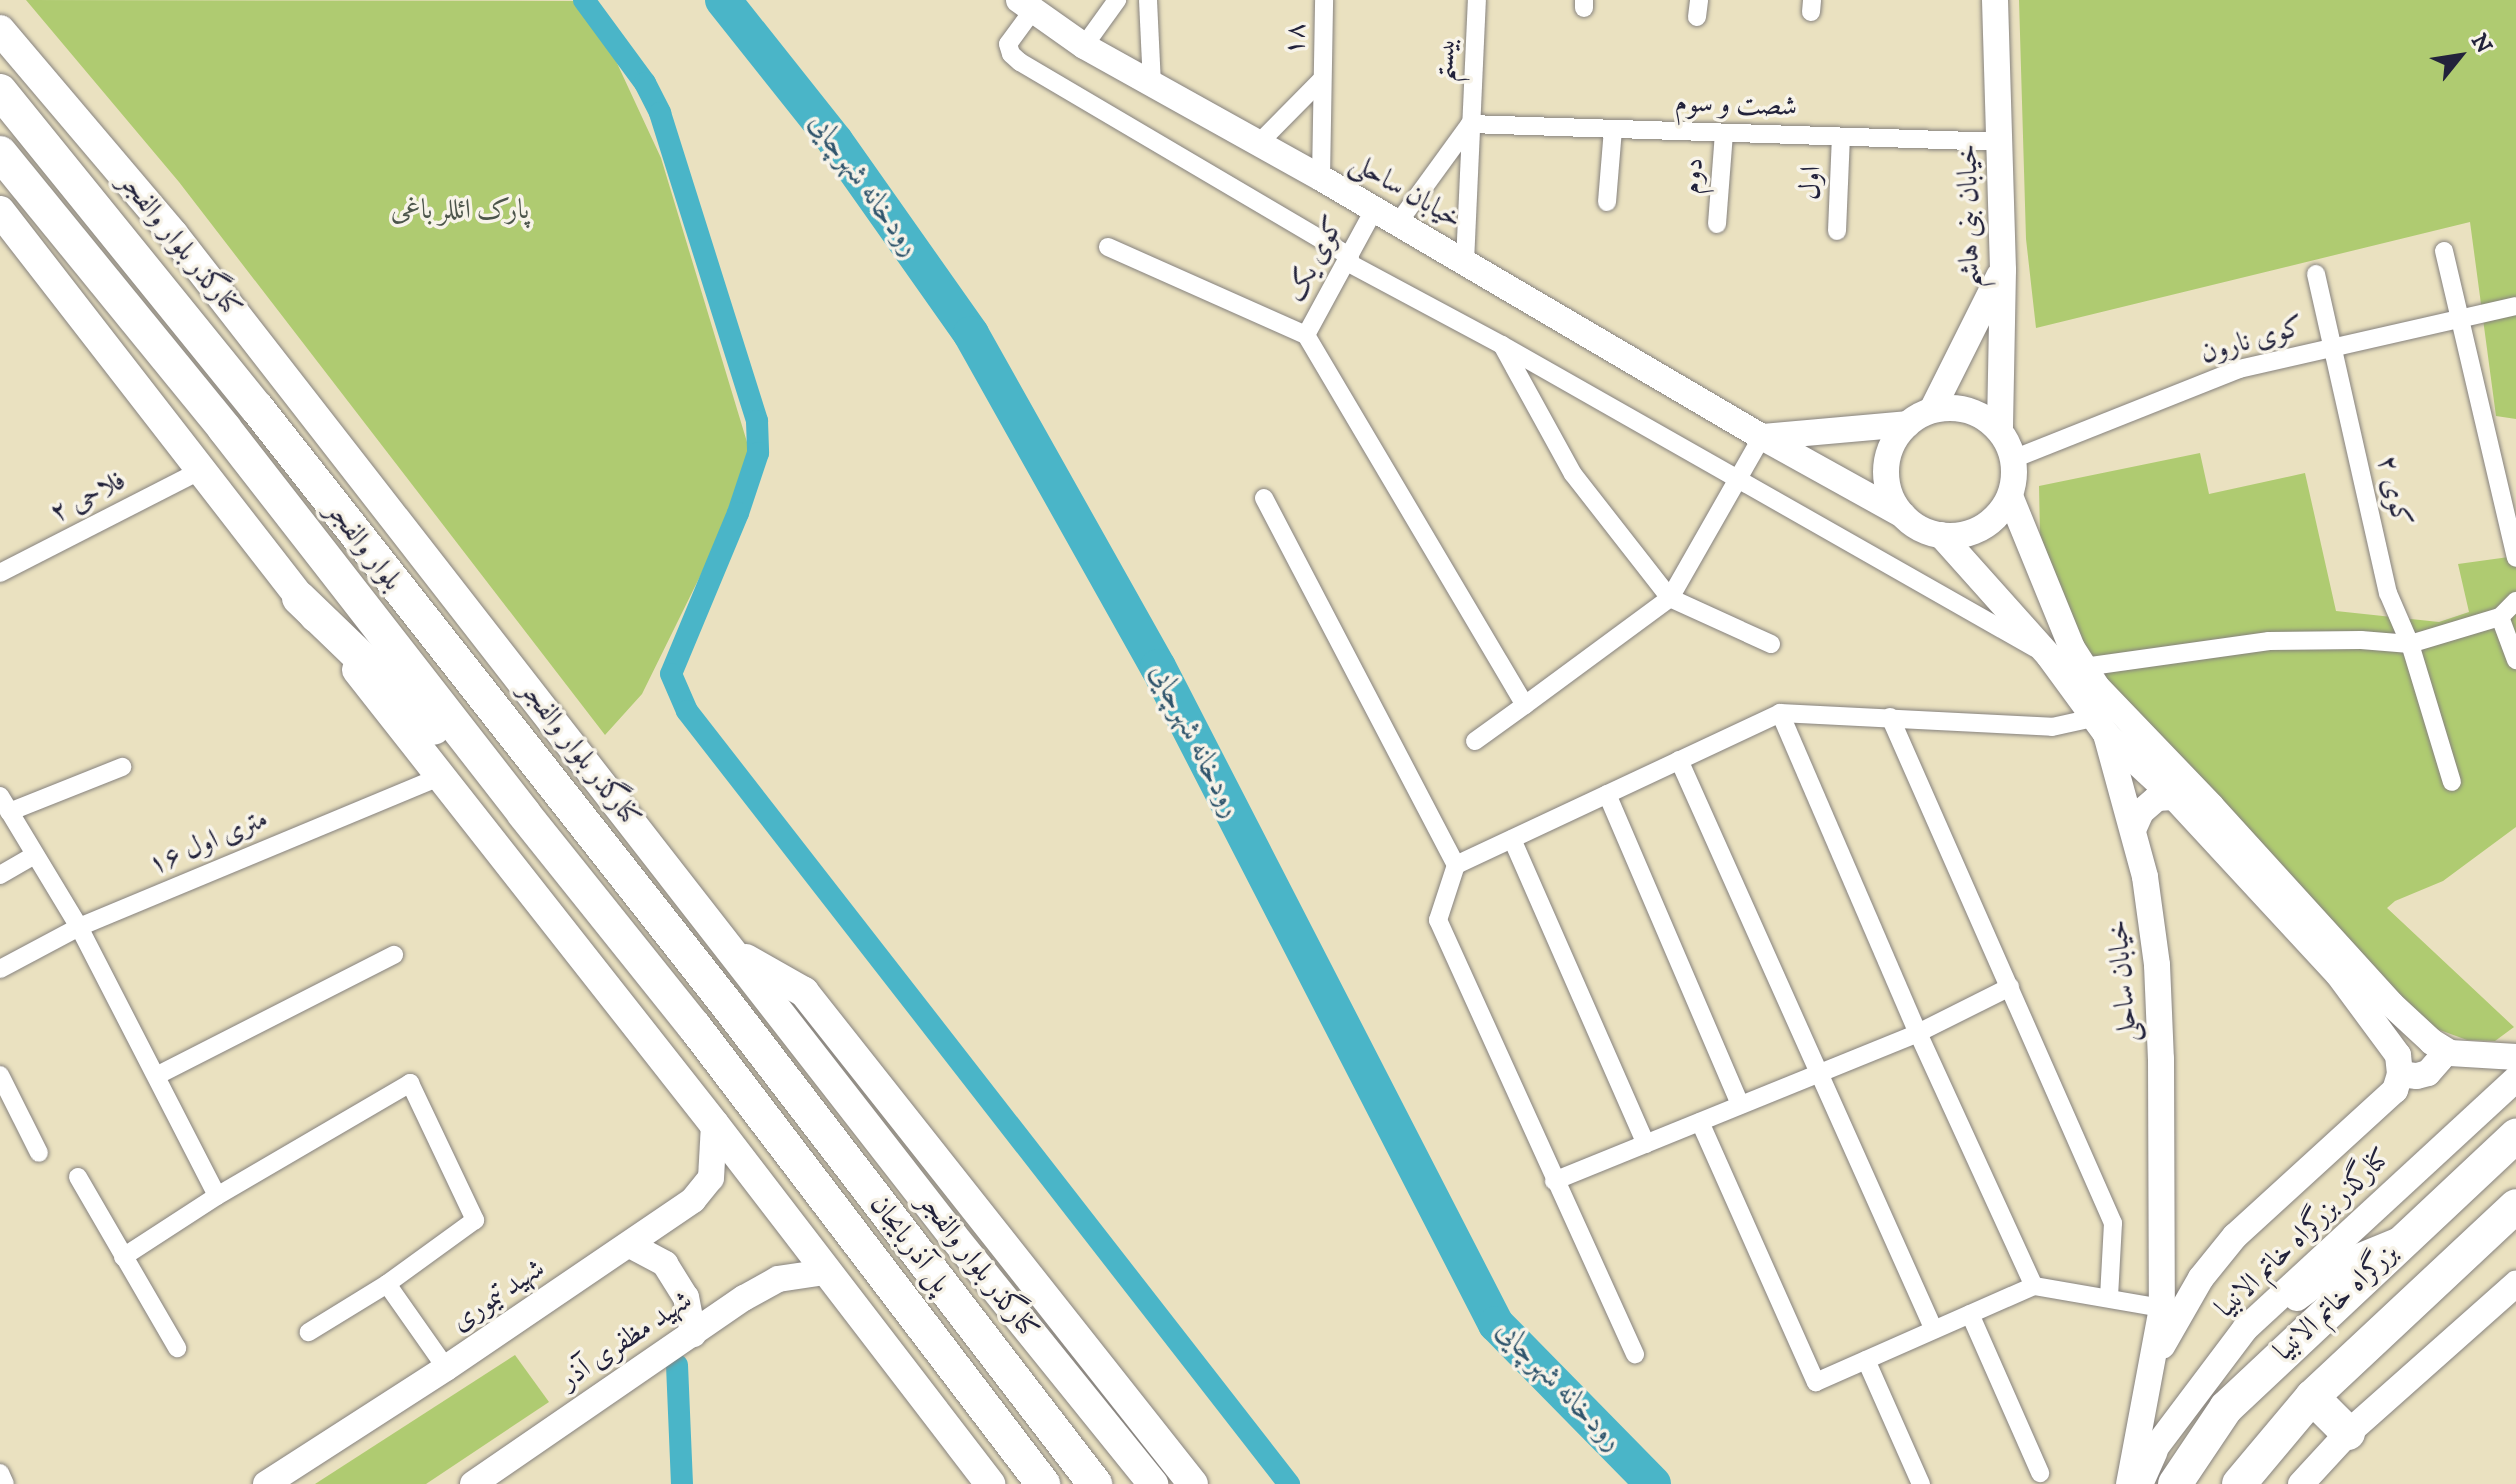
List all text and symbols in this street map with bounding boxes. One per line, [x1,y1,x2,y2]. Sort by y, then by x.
north arrow [2420,16,2500,96]
street label: ۱۸ [1278,22,1312,56]
text: N [2465,29,2497,58]
street label: بیستم [1427,37,1463,83]
street label: شصت و سوم [1674,86,1798,124]
water label: رودخانه شهرچایی [800,107,928,263]
street label: خیابان بنی هاشم [1951,144,1987,288]
street label: خیابان ساحلی [1344,146,1468,236]
street label: دوم [1675,157,1711,195]
street label: اول [1794,165,1828,201]
street label: کنارگذر بلوار والفجر [111,166,249,324]
park label: پارک ائللر باغی [391,193,529,227]
street label: کوی یک [1278,210,1352,308]
street label: کوی نارون [2197,309,2307,371]
street label: کوی ۲ [2370,452,2418,530]
street label: فلاحی ۲ [44,464,132,530]
street label: بلوار والفجر [319,495,409,597]
water label: رودخانه شهرچایی [1141,658,1249,824]
street label: کنارگذر بلوار والفجر [512,674,648,834]
street label: ۱۶ متری اول [143,802,273,882]
street label: خیابان ساحلی [2101,918,2145,1044]
street label: کنارگذر بزرگراه خاتم الانبیا [2209,1141,2397,1325]
street label: کنارگذر بلوار والفجر [910,1186,1046,1346]
street label: پل آذربایجان [862,1189,958,1299]
street label: بزرگراه خاتم الانبیا [2267,1236,2405,1368]
street label: شهید تیموری [445,1252,551,1338]
street label: شهید مظفری آذر [553,1283,699,1397]
water label: رودخانه شهرچایی [1488,1313,1630,1459]

